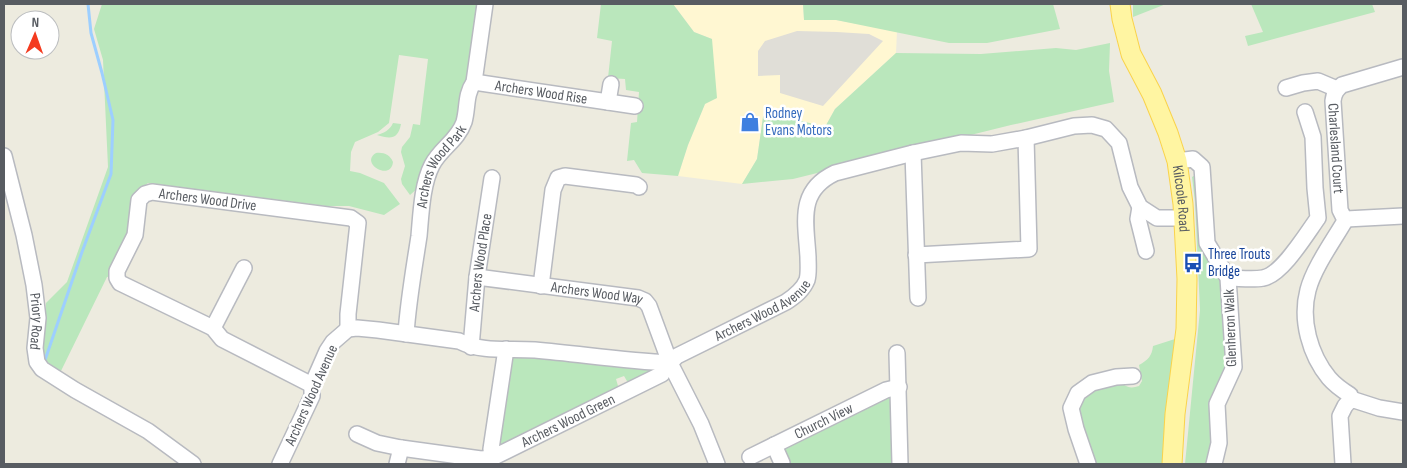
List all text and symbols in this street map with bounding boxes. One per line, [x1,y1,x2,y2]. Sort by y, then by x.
north arrow [10,10,60,60]
text: N [31,14,39,31]
street label: Archers Wood Rise [493,76,589,109]
street label: Charlesland Court [1323,103,1348,195]
place label: Rodney Evans Motors [765,104,832,140]
shop icon: Rodney Evans Motors [739,111,761,133]
street label: Archers Wood Park [412,122,471,210]
street label: Kilcoole Road [1168,164,1193,233]
street label: Archers Wood Drive [157,184,258,216]
street label: Archers Wood Place [465,212,496,313]
place label: Three Trouts Bridge [1208,245,1270,281]
bus stop icon: Three Trouts Bridge [1182,252,1204,274]
street label: Archers Wood Avenue [711,277,816,346]
street label: Archers Wood Way [549,278,646,309]
street label: Glenheron Walk [1220,288,1241,367]
street label: Priory Road [25,292,47,351]
street label: Archers Wood Avenue [280,342,342,449]
street label: Archers Wood Green [518,390,618,452]
street label: Church View [791,399,857,444]

